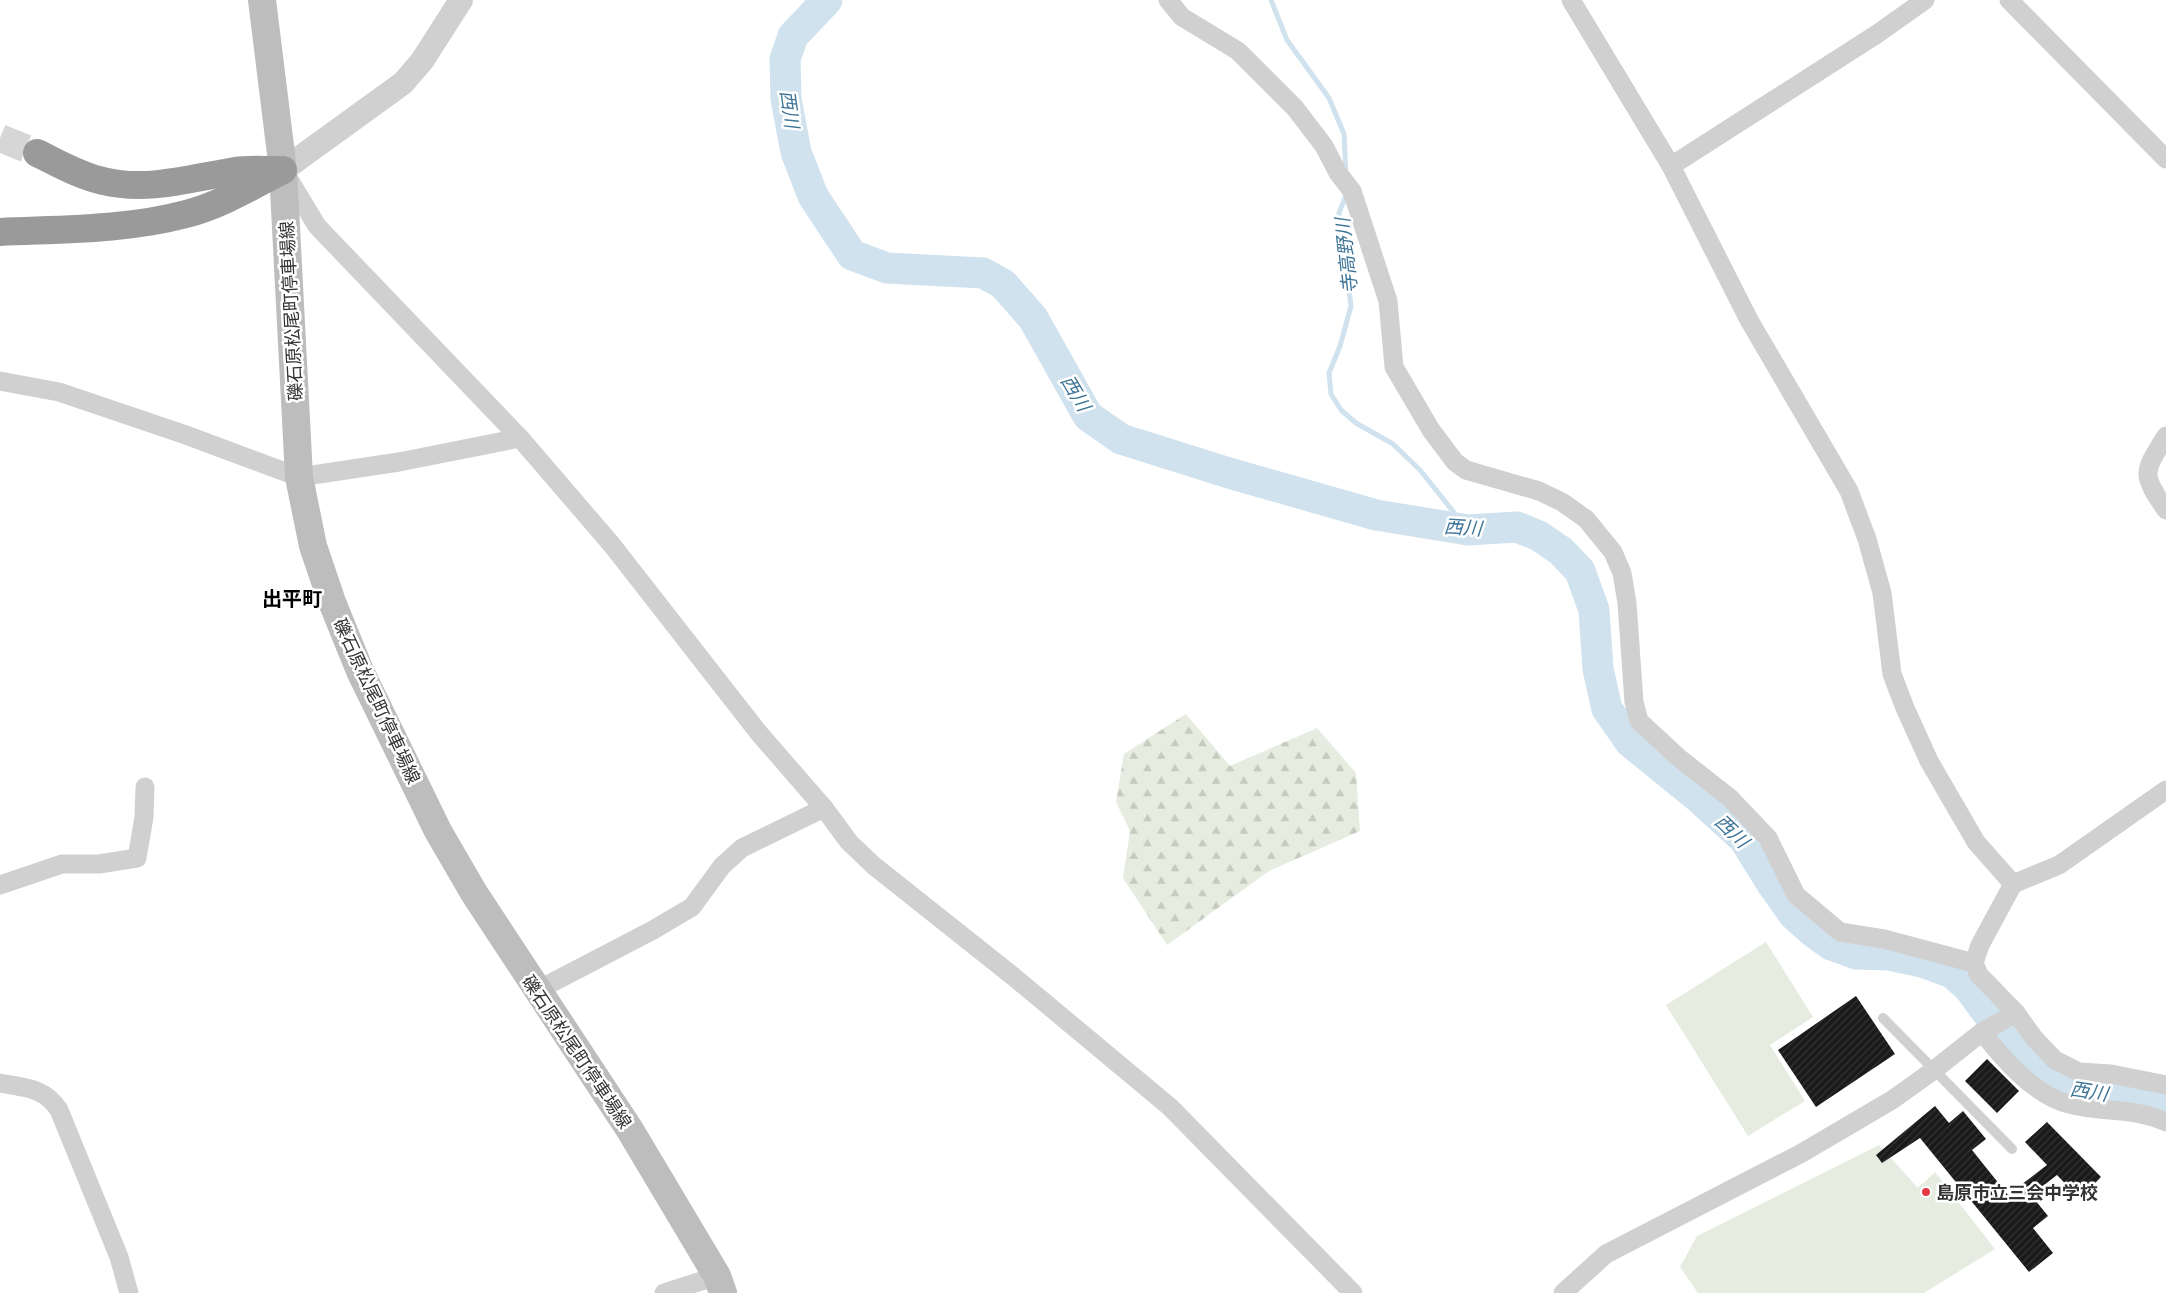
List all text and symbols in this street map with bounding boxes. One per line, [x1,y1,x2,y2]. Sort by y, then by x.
water label: 西川 [774,88,806,132]
water label: 寺高野川 [1329,215,1363,295]
street label: 礫石原松尾町停車場線 [274,220,308,402]
water label: 西川 [1055,370,1098,418]
water label: 西川 [1443,513,1485,541]
district label: 出平町 [262,585,322,612]
street label: 礫石原松尾町停車場線 [328,614,426,788]
water label: 西川 [1709,808,1756,855]
street label: 礫石原松尾町停車場線 [516,970,638,1134]
water label: 西川 [2068,1075,2112,1107]
place label: 島原市立三会中学校 [1936,1180,2098,1205]
marker: 島原市立三会中学校 [1920,1186,1932,1198]

